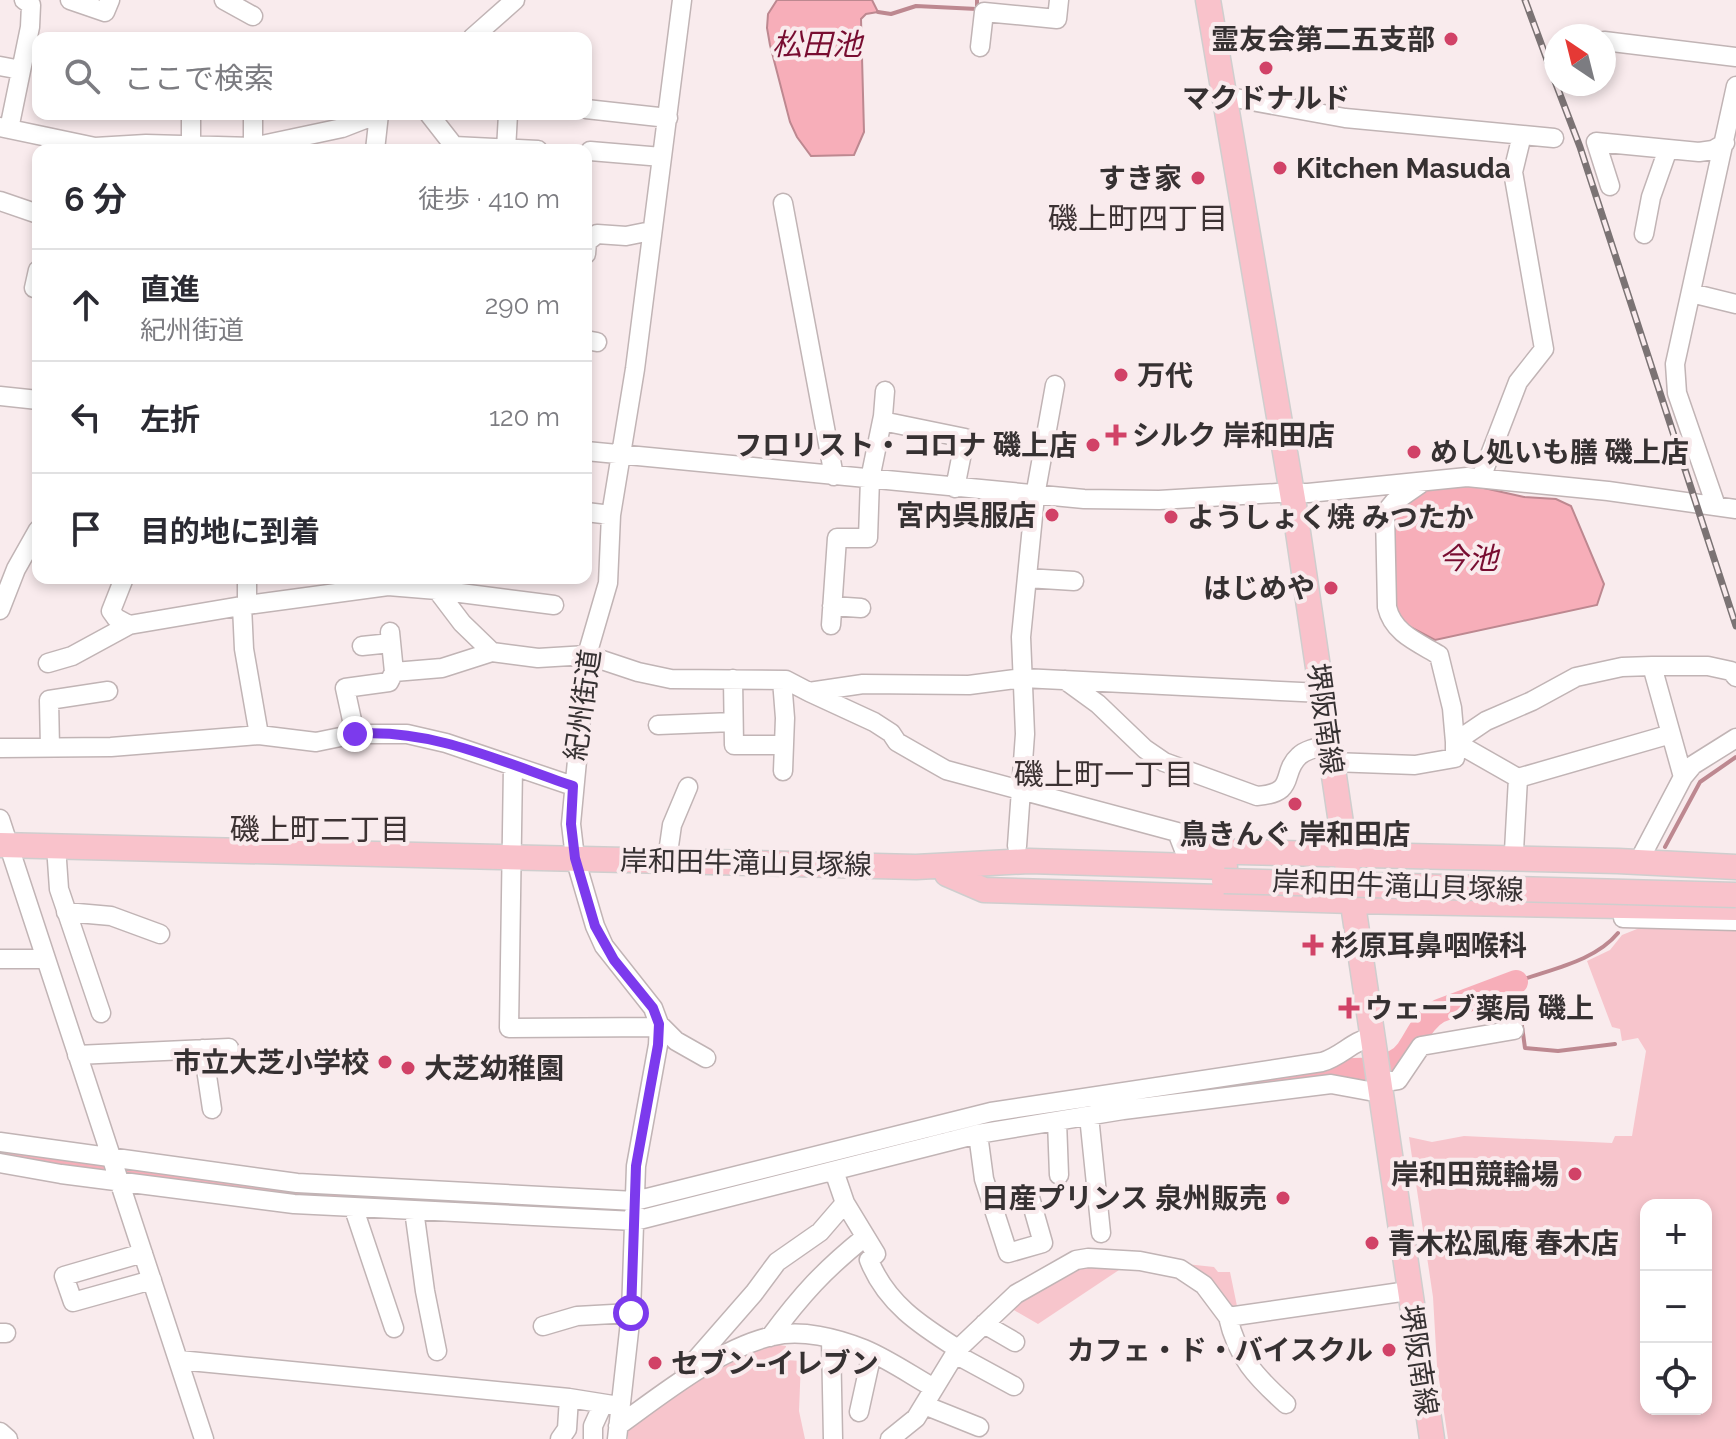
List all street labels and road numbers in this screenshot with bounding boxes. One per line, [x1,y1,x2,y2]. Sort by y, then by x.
street label: 紀州街道 [559,647,607,763]
street label: 堺阪南線 [1301,661,1349,777]
street label: 岸和田牛滝山貝塚線 [620,844,872,882]
street label: 岸和田牛滝山貝塚線 [1271,865,1525,907]
street label: 堺阪南線 [1394,1302,1444,1418]

